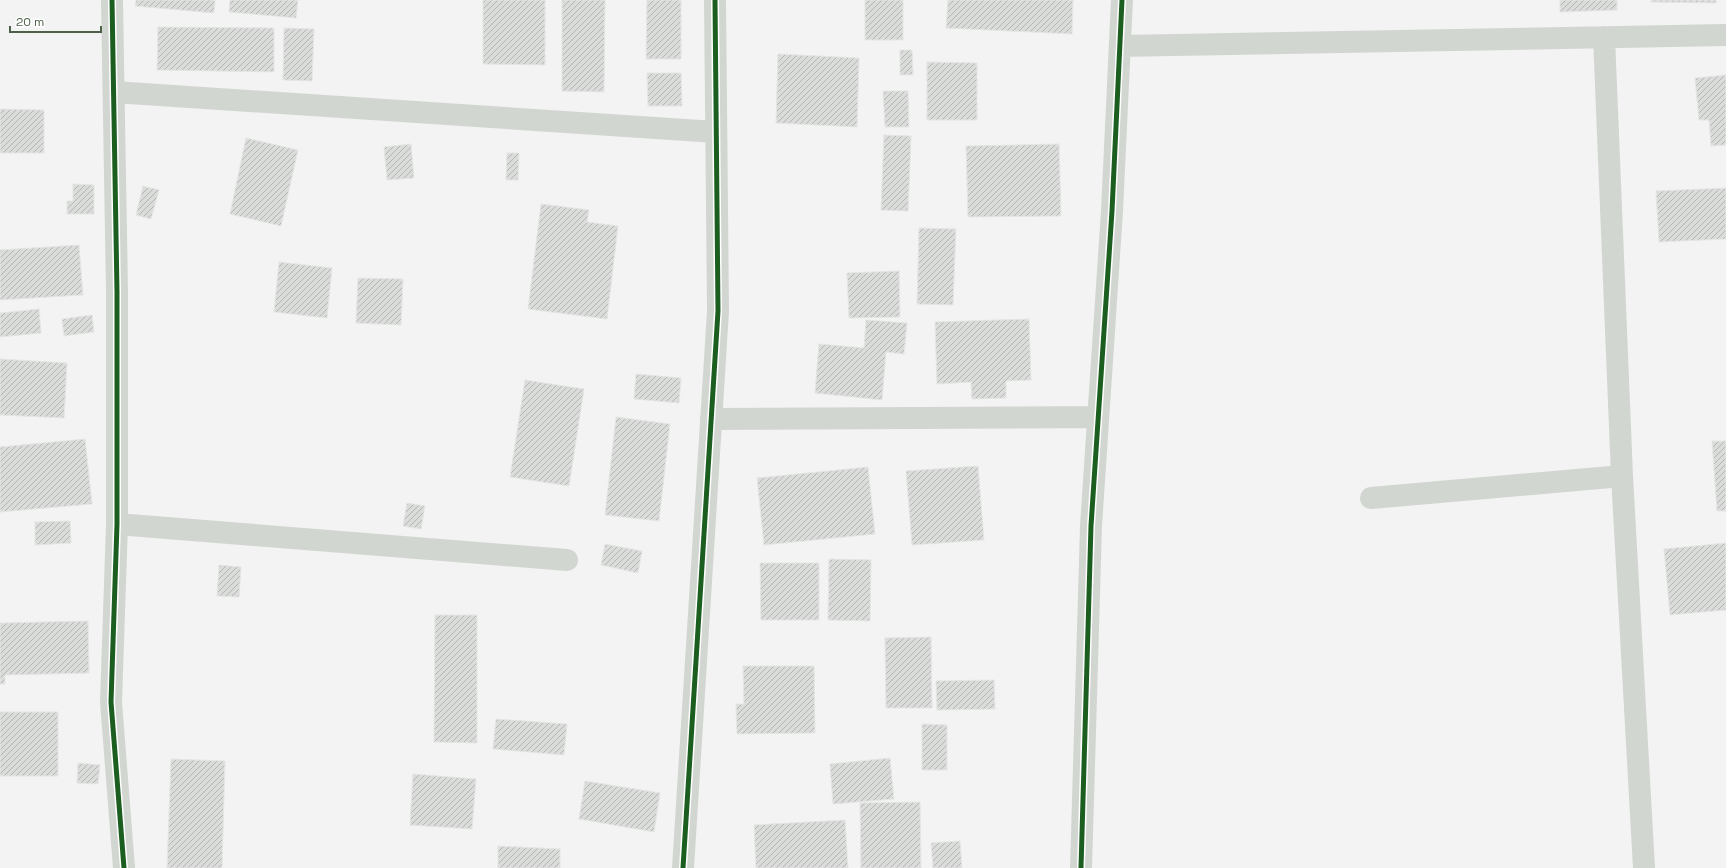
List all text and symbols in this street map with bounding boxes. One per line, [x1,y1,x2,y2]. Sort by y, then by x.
scale bar [10,8,101,34]
text: 20 m [16,14,44,30]

